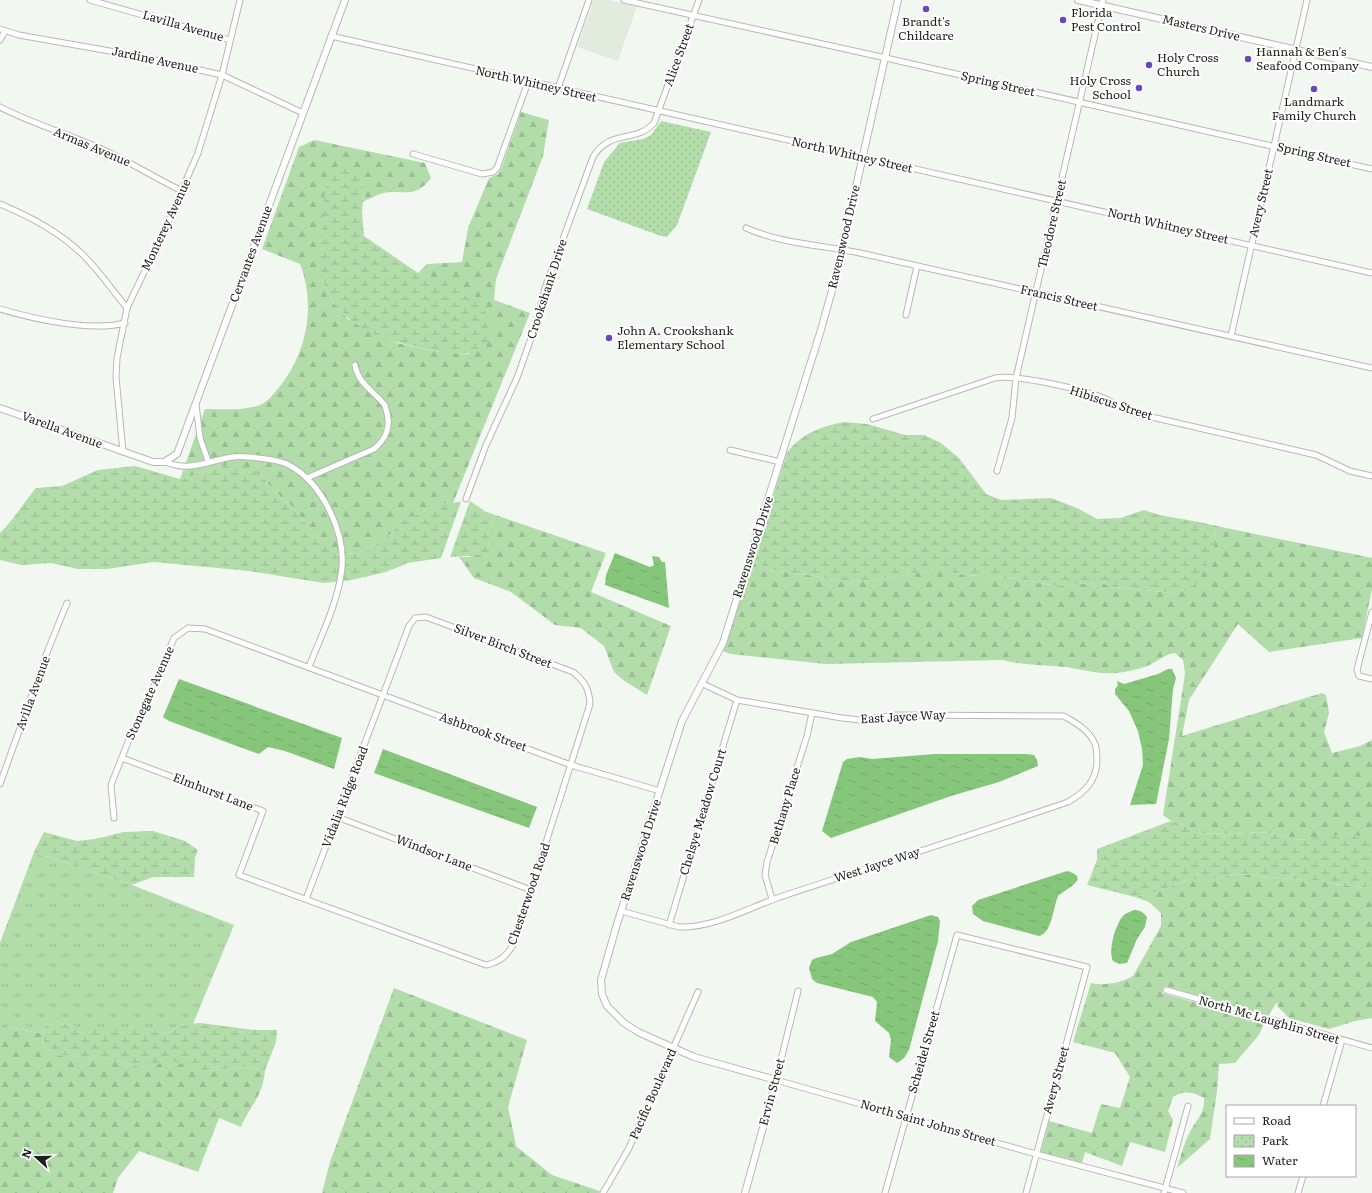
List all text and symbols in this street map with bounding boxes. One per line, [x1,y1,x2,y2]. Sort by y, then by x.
place label: Florida Pest Control [1071,3,1141,35]
marker: Brandt's Childcare [921,4,931,14]
street label: Lavilla Avenue [141,5,226,45]
street label: Masters Drive [1161,9,1242,45]
place label: Brandt's Childcare [898,12,954,44]
marker: Florida Pest Control [1058,15,1068,25]
street label: Alice Street [658,21,698,89]
street label: Jardine Avenue [110,41,200,77]
place label: Hannah & Ben's Seafood Company [1256,42,1359,74]
place label: Holy Cross Church [1157,48,1219,80]
marker: Hannah & Ben's Seafood Company [1243,54,1253,64]
street label: North Whitney Street [474,60,599,106]
marker: Holy Cross Church [1144,60,1154,70]
street label: Spring Street [959,66,1037,100]
place label: Holy Cross School [1070,71,1132,103]
marker: Holy Cross School [1134,83,1144,93]
marker: Landmark Family Church [1309,84,1319,94]
place label: Landmark Family Church [1272,92,1356,124]
street label: Armas Avenue [51,122,134,170]
street label: North Whitney Street [790,131,915,177]
street label: Spring Street [1275,137,1353,171]
street label: Avery Street [1243,167,1277,239]
street label: Monterey Avenue [136,175,194,274]
street label: Theodore Street [1032,177,1070,270]
street label: Ravenswood Drive [822,183,864,291]
street label: North Whitney Street [1106,202,1231,248]
street label: Cervantes Avenue [224,203,276,305]
street label: Crookshank Drive [521,236,571,341]
street label: Francis Street [1019,279,1100,315]
place label: John A. Crookshank Elementary School [617,321,734,353]
marker: John A. Crookshank Elementary School [604,333,614,343]
street label: Hibiscus Street [1067,380,1155,424]
street label: Varella Avenue [19,406,105,452]
street label: Ravenswood Drive [727,493,777,600]
street label: Silver Birch Street [452,618,555,672]
street label: Stonegate Avenue [120,643,178,742]
street label: Avilla Avenue [10,653,54,732]
street label: East Jayce Way [860,705,946,727]
street label: Ashbrook Street [437,707,530,755]
street label: Vidalia Ridge Road [316,743,372,850]
street label: Chelsye Meadow Court [674,746,730,877]
street label: Bethany Place [764,765,804,846]
street label: Elmhurst Lane [171,767,256,815]
street label: Ravenswood Drive [615,796,665,903]
street label: Windsor Lane [394,829,475,875]
street label: Chesterwood Road [502,839,554,947]
street label: West Jayce Way [831,842,922,886]
street label: North Mc Laughlin Street [1197,990,1342,1048]
street label: Scheidel Street [903,1008,943,1095]
street label: Avery Street [1037,1043,1073,1116]
street label: Pacific Boulevard [624,1044,681,1142]
street label: Ervin Street [753,1056,789,1127]
street label: North Saint Johns Street [858,1094,998,1150]
legend [1226,1105,1356,1177]
text: Road [1262,1111,1292,1129]
text: Park [1262,1131,1289,1149]
north arrow [16,1137,56,1177]
text: N [17,1146,35,1160]
text: Water [1262,1151,1298,1169]

